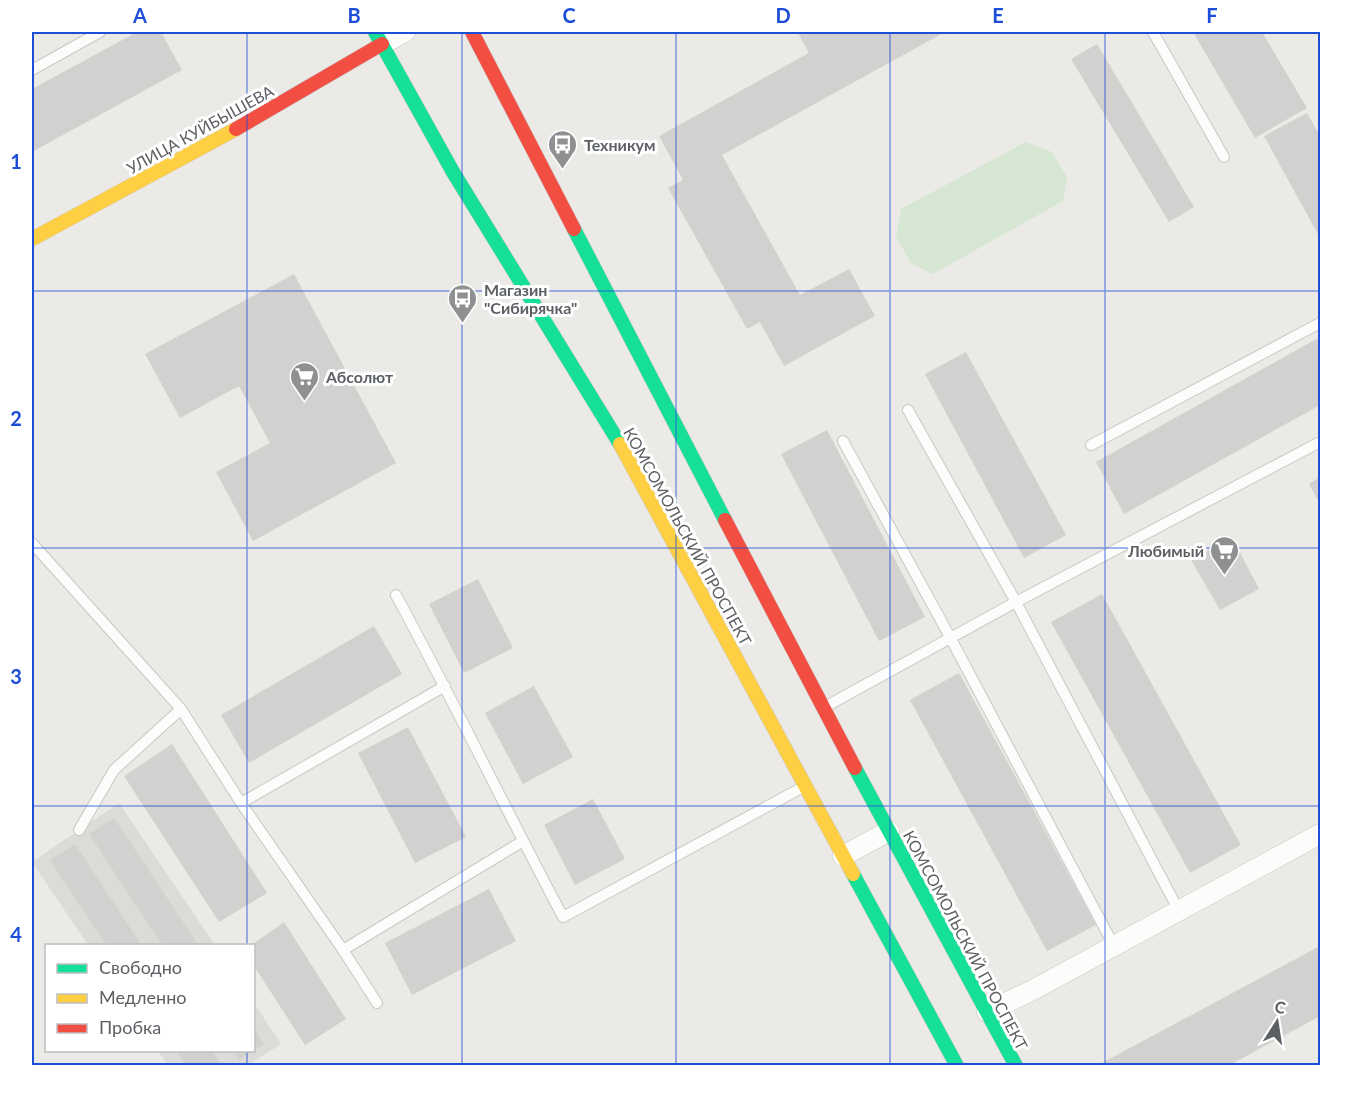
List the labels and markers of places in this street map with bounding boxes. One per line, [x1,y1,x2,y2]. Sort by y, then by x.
bus stop icon: Техникум [547,128,579,170]
place label: Техникум [584,135,655,154]
place label: Магазин "Сибирячка" [484,280,577,317]
bus stop icon: Магазин "Сибирячка" [447,282,479,324]
supermarket icon: Абсолют [289,360,321,402]
place label: Абсолют [325,367,394,386]
supermarket icon: Любимый [1209,534,1241,576]
place label: Любимый [1127,541,1204,560]

